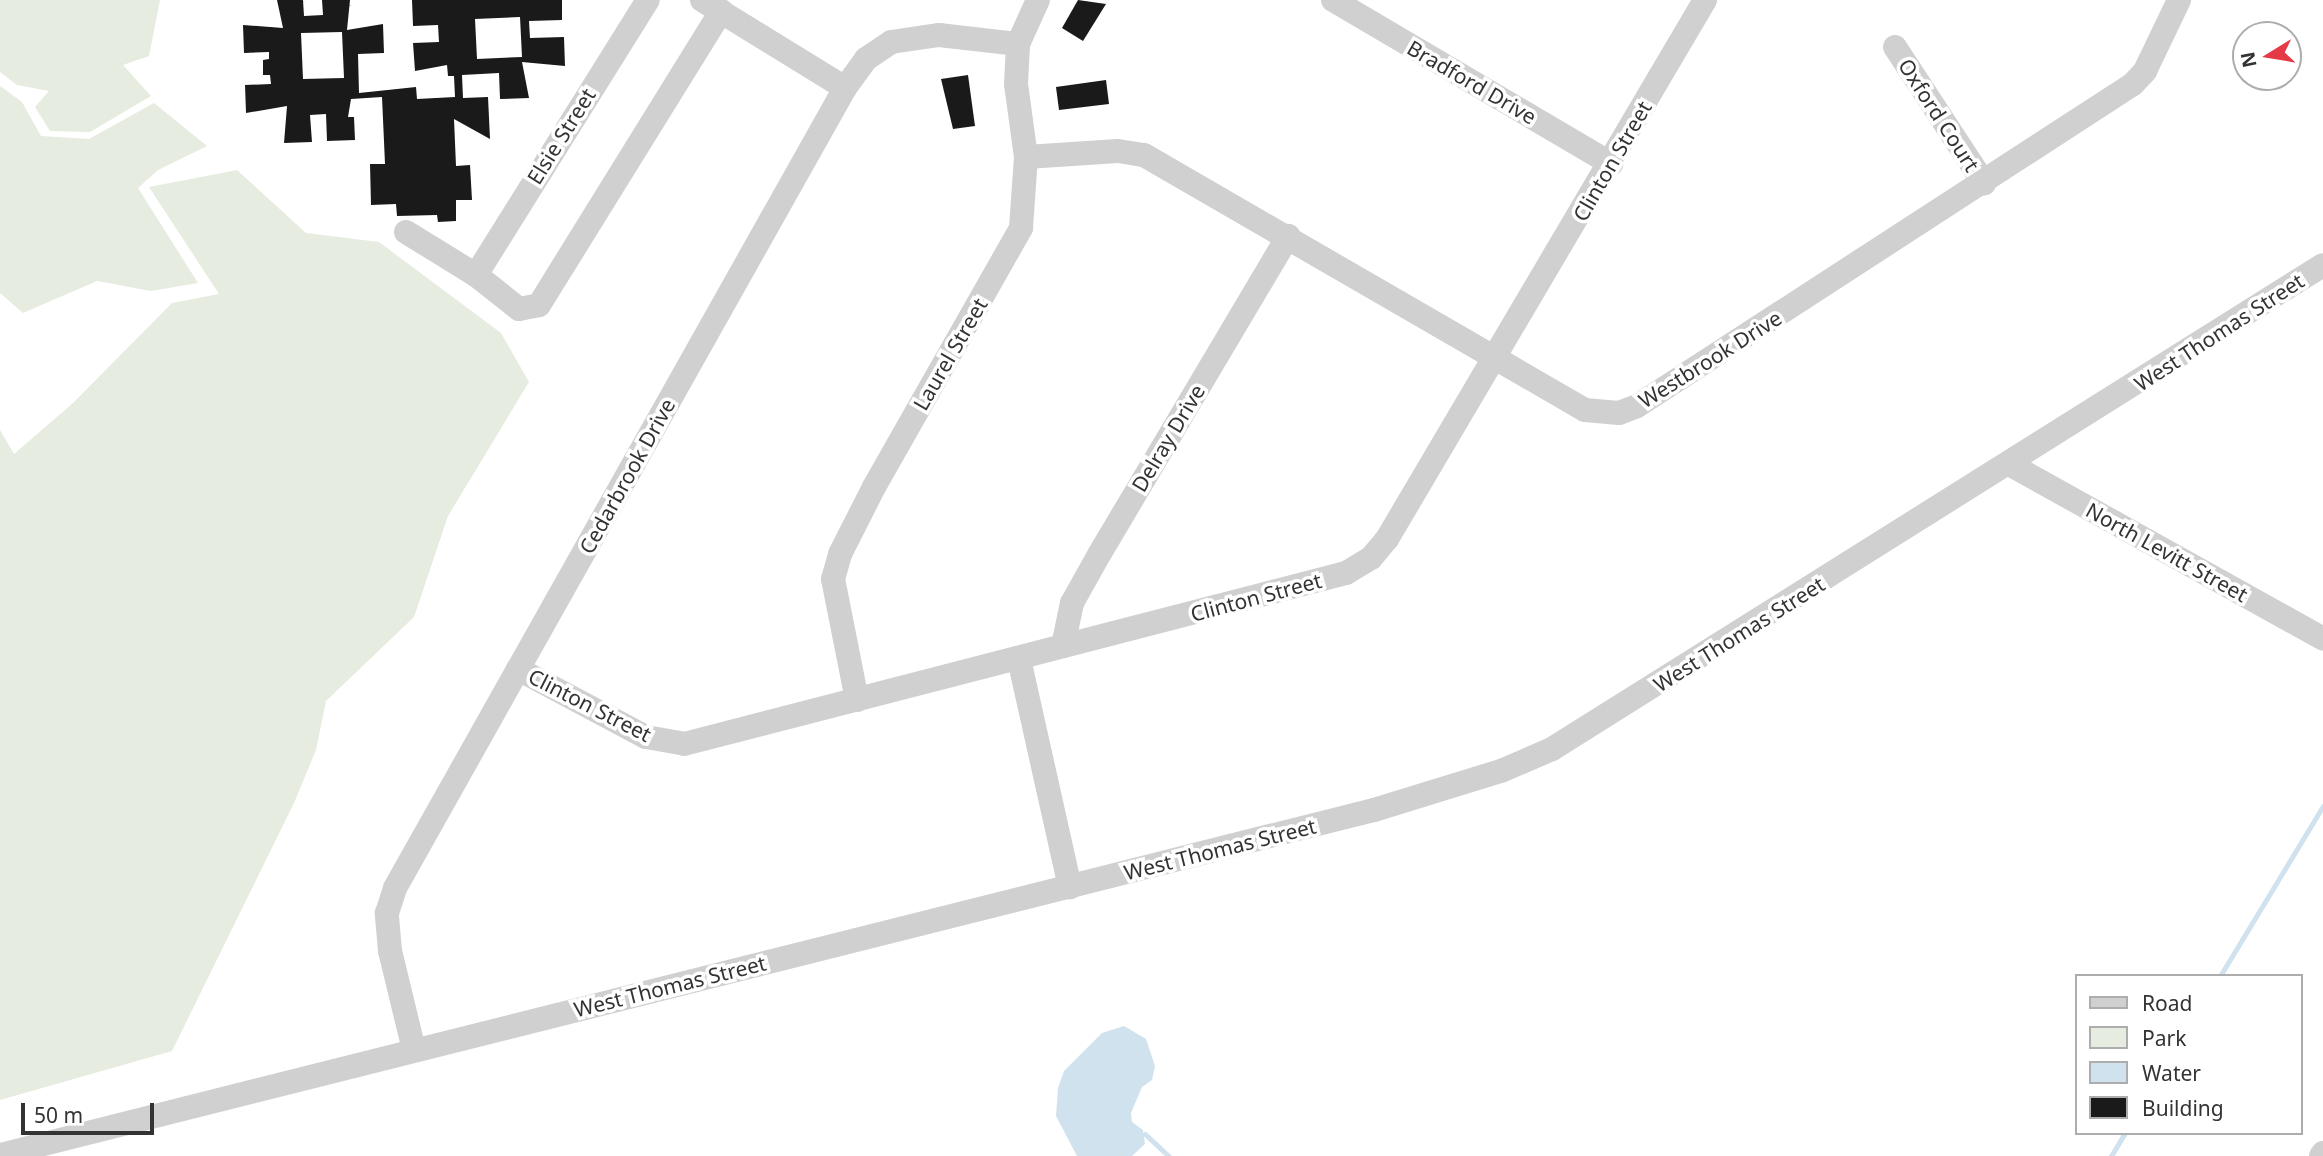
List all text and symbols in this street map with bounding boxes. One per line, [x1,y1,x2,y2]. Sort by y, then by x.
north arrow [2232,21,2302,91]
street label: Bradford Drive [1403,35,1541,129]
text: N [2234,50,2263,70]
street label: Oxford Court [1893,54,1985,176]
street label: Elsie Street [522,83,600,189]
street label: Clinton Street [1567,96,1657,226]
street label: West Thomas Street [2130,268,2308,396]
street label: Laurel Street [908,293,992,415]
street label: Westbrook Drive [1634,305,1786,413]
street label: Delray Drive [1126,380,1210,496]
street label: Cedarbrook Drive [574,394,680,558]
street label: North Levitt Street [2082,497,2252,607]
street label: Clinton Street [1188,567,1324,627]
street label: West Thomas Street [1649,571,1829,697]
street label: Clinton Street [524,663,656,747]
street label: West Thomas Street [1121,813,1319,885]
street label: West Thomas Street [571,950,769,1022]
legend [2074,974,2302,1135]
text: Road [2142,989,2192,1017]
text: Park [2142,1024,2186,1052]
text: Water [2142,1059,2201,1087]
scale bar [24,1090,158,1134]
text: Building [2142,1094,2224,1122]
text: 50 m [34,1101,83,1129]

